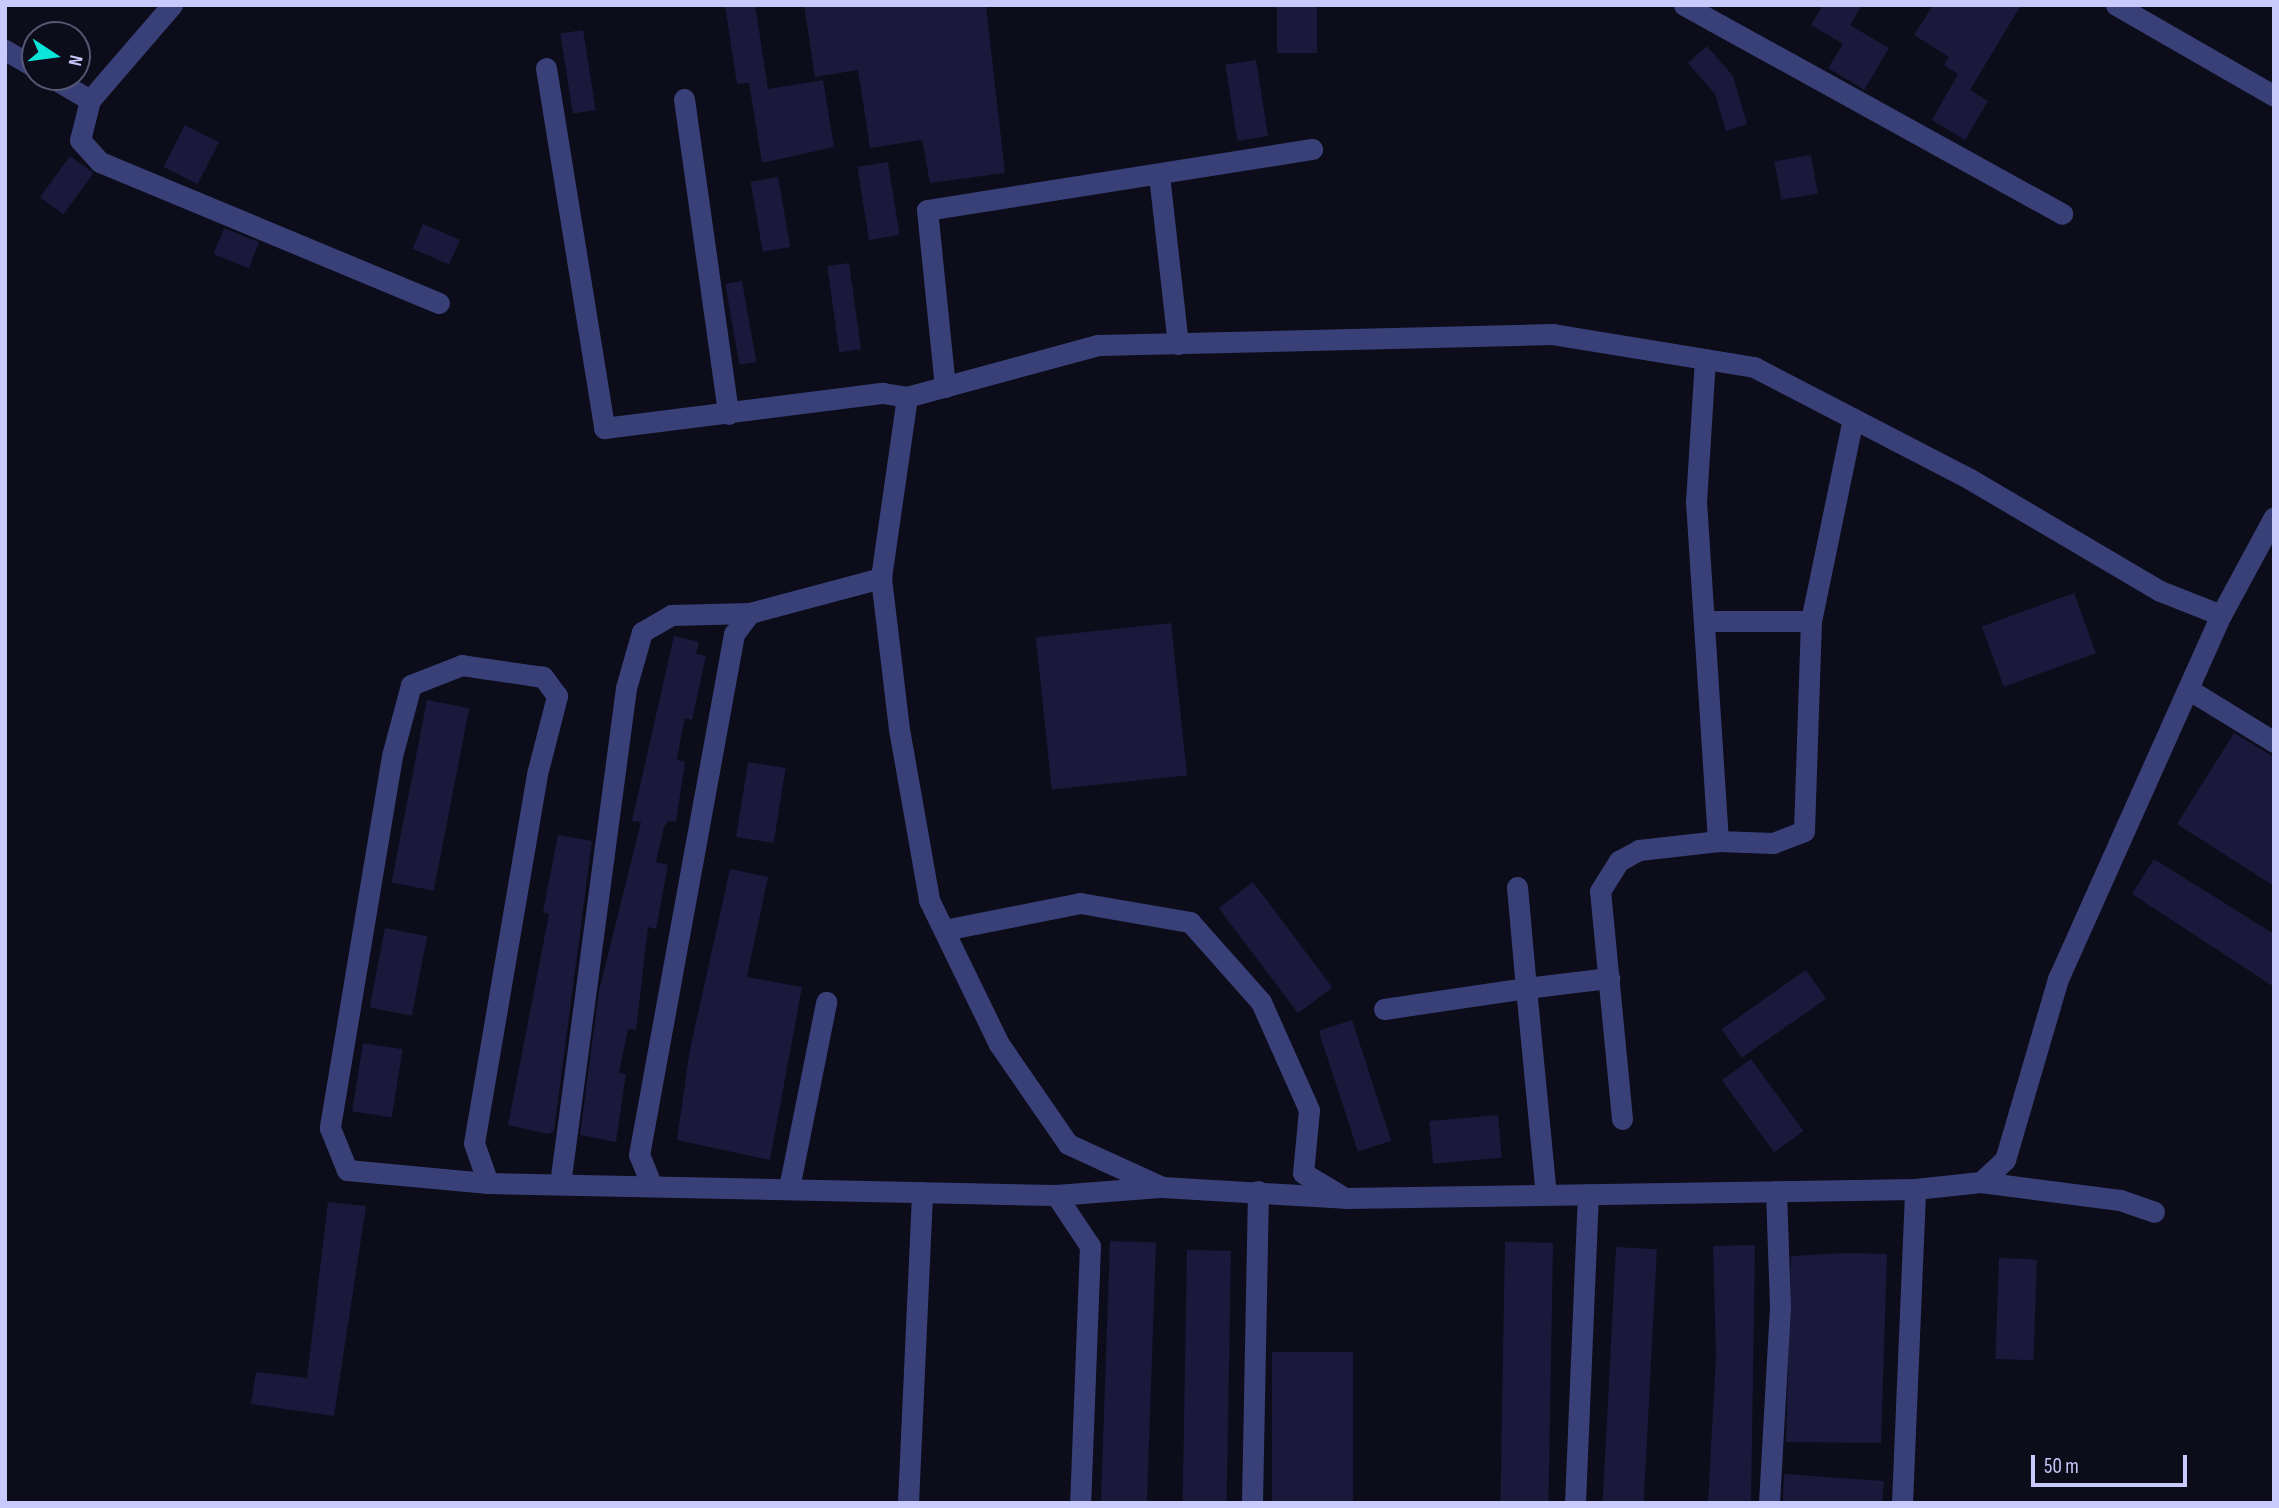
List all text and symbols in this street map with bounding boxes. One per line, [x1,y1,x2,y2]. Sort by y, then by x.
north arrow [21,21,91,91]
text: N [63,53,87,68]
scale bar [2034,1442,2190,1486]
text: 50 m [2044,1454,2079,1479]

